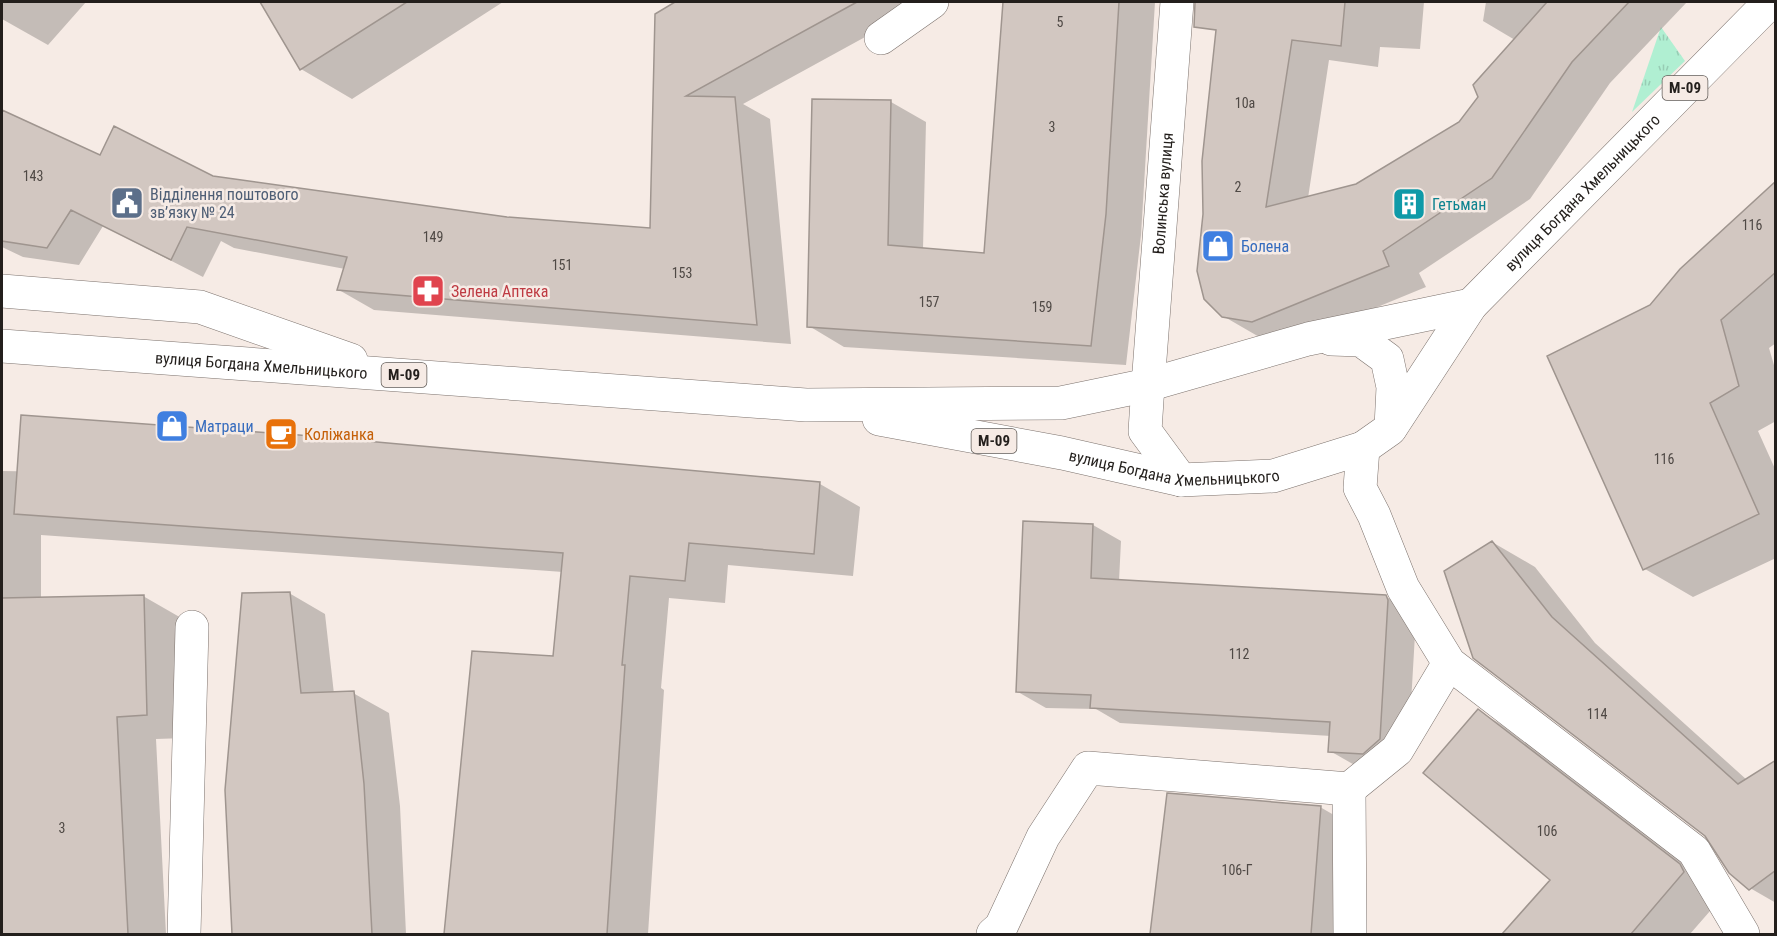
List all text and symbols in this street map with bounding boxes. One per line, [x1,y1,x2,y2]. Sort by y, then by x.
house number: 5 [1057,14,1064,30]
road number: М-09 [1662,76,1708,100]
house number: 10а [1235,95,1255,111]
street label: вулиця Богдана Хмельницького [1501,110,1664,275]
house number: 3 [1049,119,1055,135]
street label: Волинська вулиця [1148,132,1177,255]
house number: 143 [23,168,43,184]
house number: 2 [1235,179,1242,195]
public building icon: Відділення поштового зв’язку № 24 [109,185,145,221]
place label: Відділення поштового зв’язку № 24 [150,185,299,222]
building icon: Гетьман [1391,186,1427,222]
place label: Гетьман [1432,195,1486,214]
house number: 116 [1742,217,1762,233]
shop icon: Болена [1200,228,1236,264]
house number: 149 [423,229,443,245]
place label: Болена [1241,237,1289,256]
house number: 151 [552,257,572,273]
house number: 153 [672,265,692,281]
pharmacy icon: Зелена Аптека [410,273,446,309]
place label: Зелена Аптека [451,282,548,301]
house number: 157 [919,294,939,310]
house number: 159 [1032,299,1052,315]
street label: вулиця Богдана Хмельницького [154,348,368,382]
road number: М-09 [382,363,426,387]
shop icon: Матраци [154,408,190,444]
cafe icon: Коліжанка [263,416,299,452]
place label: Матраци [195,417,254,436]
place label: Коліжанка [304,425,374,444]
road number: М-09 [972,429,1016,453]
street label: вулиця Богдана Хмельницького [1067,445,1282,490]
house number: 116 [1654,451,1674,467]
house number: 112 [1229,646,1249,662]
house number: 114 [1587,706,1607,722]
house number: 3 [59,820,65,836]
house number: 106 [1537,823,1557,839]
house number: 106-Г [1221,862,1253,878]

